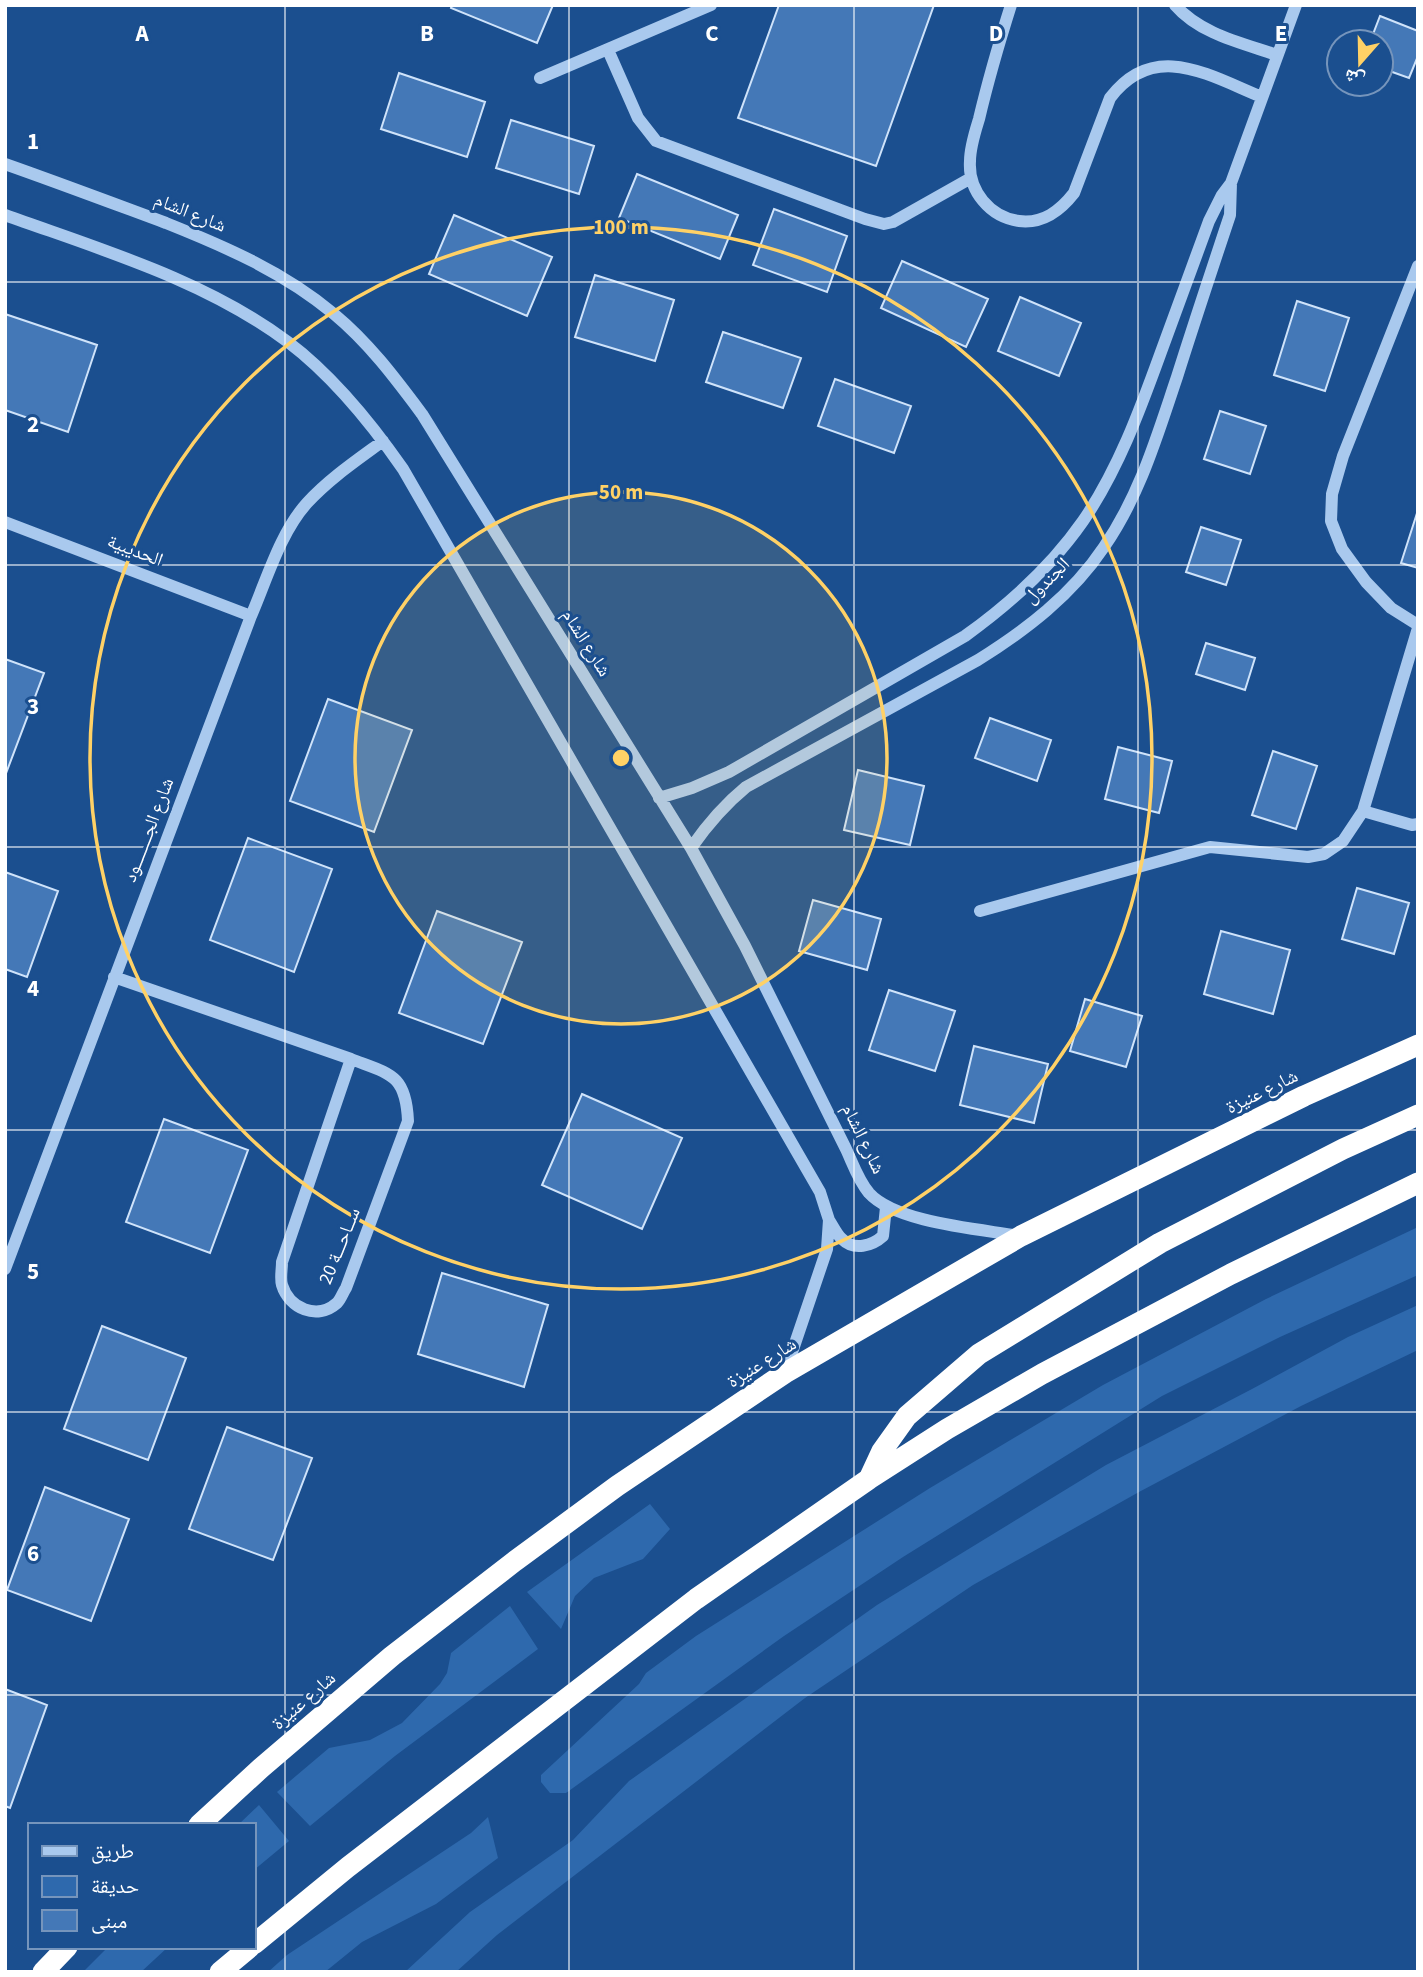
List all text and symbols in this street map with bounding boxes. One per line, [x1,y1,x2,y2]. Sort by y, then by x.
text: A [134,17,149,50]
text: B [420,17,434,50]
text: C [705,17,719,50]
text: D [989,17,1003,50]
text: E [1275,17,1287,50]
north arrow [1325,28,1395,98]
text: ش [1341,61,1369,94]
text: 1 [27,125,39,158]
street label: شارع الشام [150,186,230,240]
text: 100 m [593,212,649,242]
text: 2 [27,408,39,441]
text: 50 m [599,477,643,507]
street label: الحديبية [103,528,167,574]
street label: الجندول [1018,552,1076,610]
street label: شارع الشام [555,604,617,682]
text: 3 [27,690,39,723]
centre of rings [609,746,633,770]
street label: شارع الجــــــــود [117,774,181,886]
text: 4 [27,972,39,1005]
street label: شارع عنيزة [1221,1063,1303,1121]
street label: شارع الشام [834,1099,892,1179]
street label: ســاحـــة 20 [312,1204,368,1288]
text: 5 [27,1255,39,1288]
street label: شارع عنيزة [722,1331,802,1395]
text: 6 [27,1537,39,1570]
street label: شارع عنيزة [266,1665,342,1737]
legend [28,1823,256,1949]
text: طريق [91,1836,134,1866]
text: حديقة [91,1871,139,1901]
text: مبنى [91,1906,127,1936]

